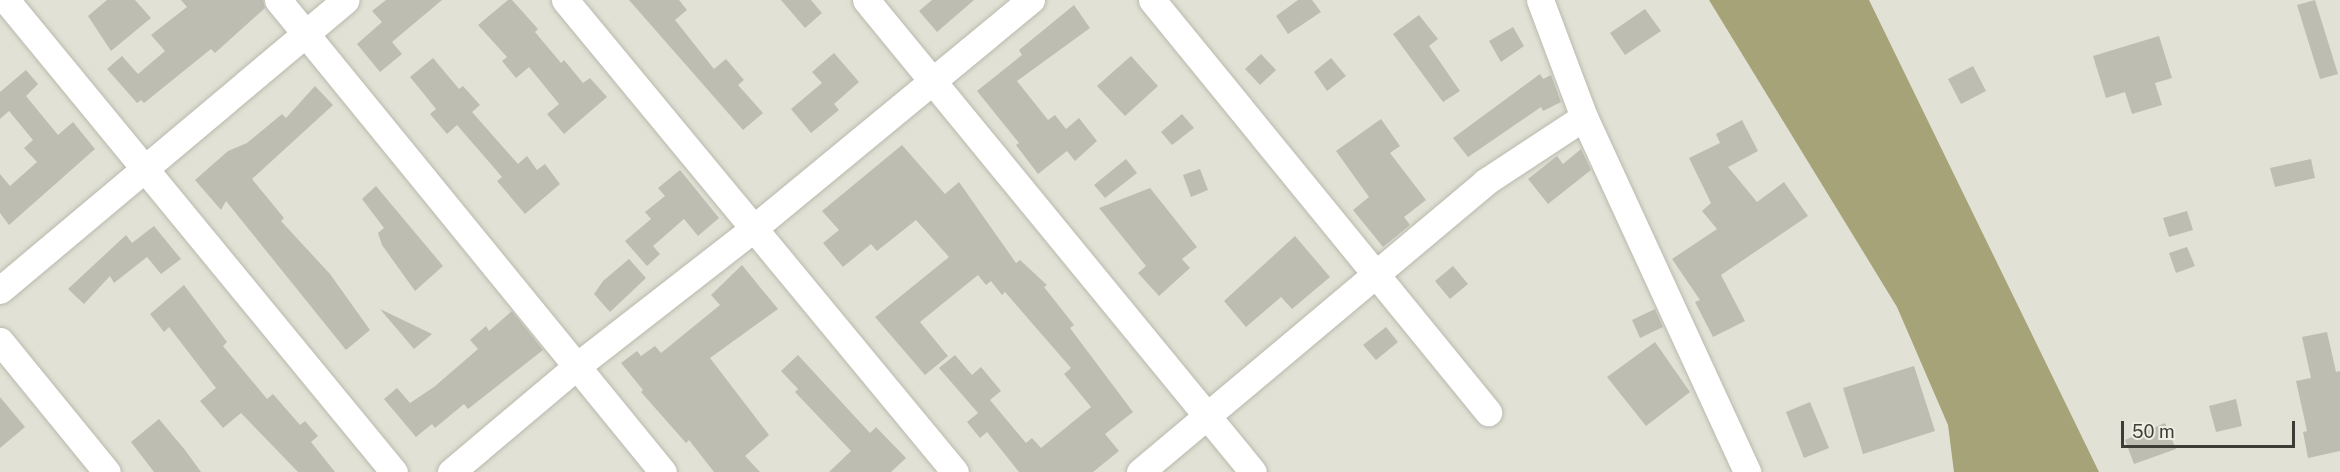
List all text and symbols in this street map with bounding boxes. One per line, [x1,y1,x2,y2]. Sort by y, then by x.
scale bar [2124,409,2298,447]
text: 50 m [2132,421,2175,442]

